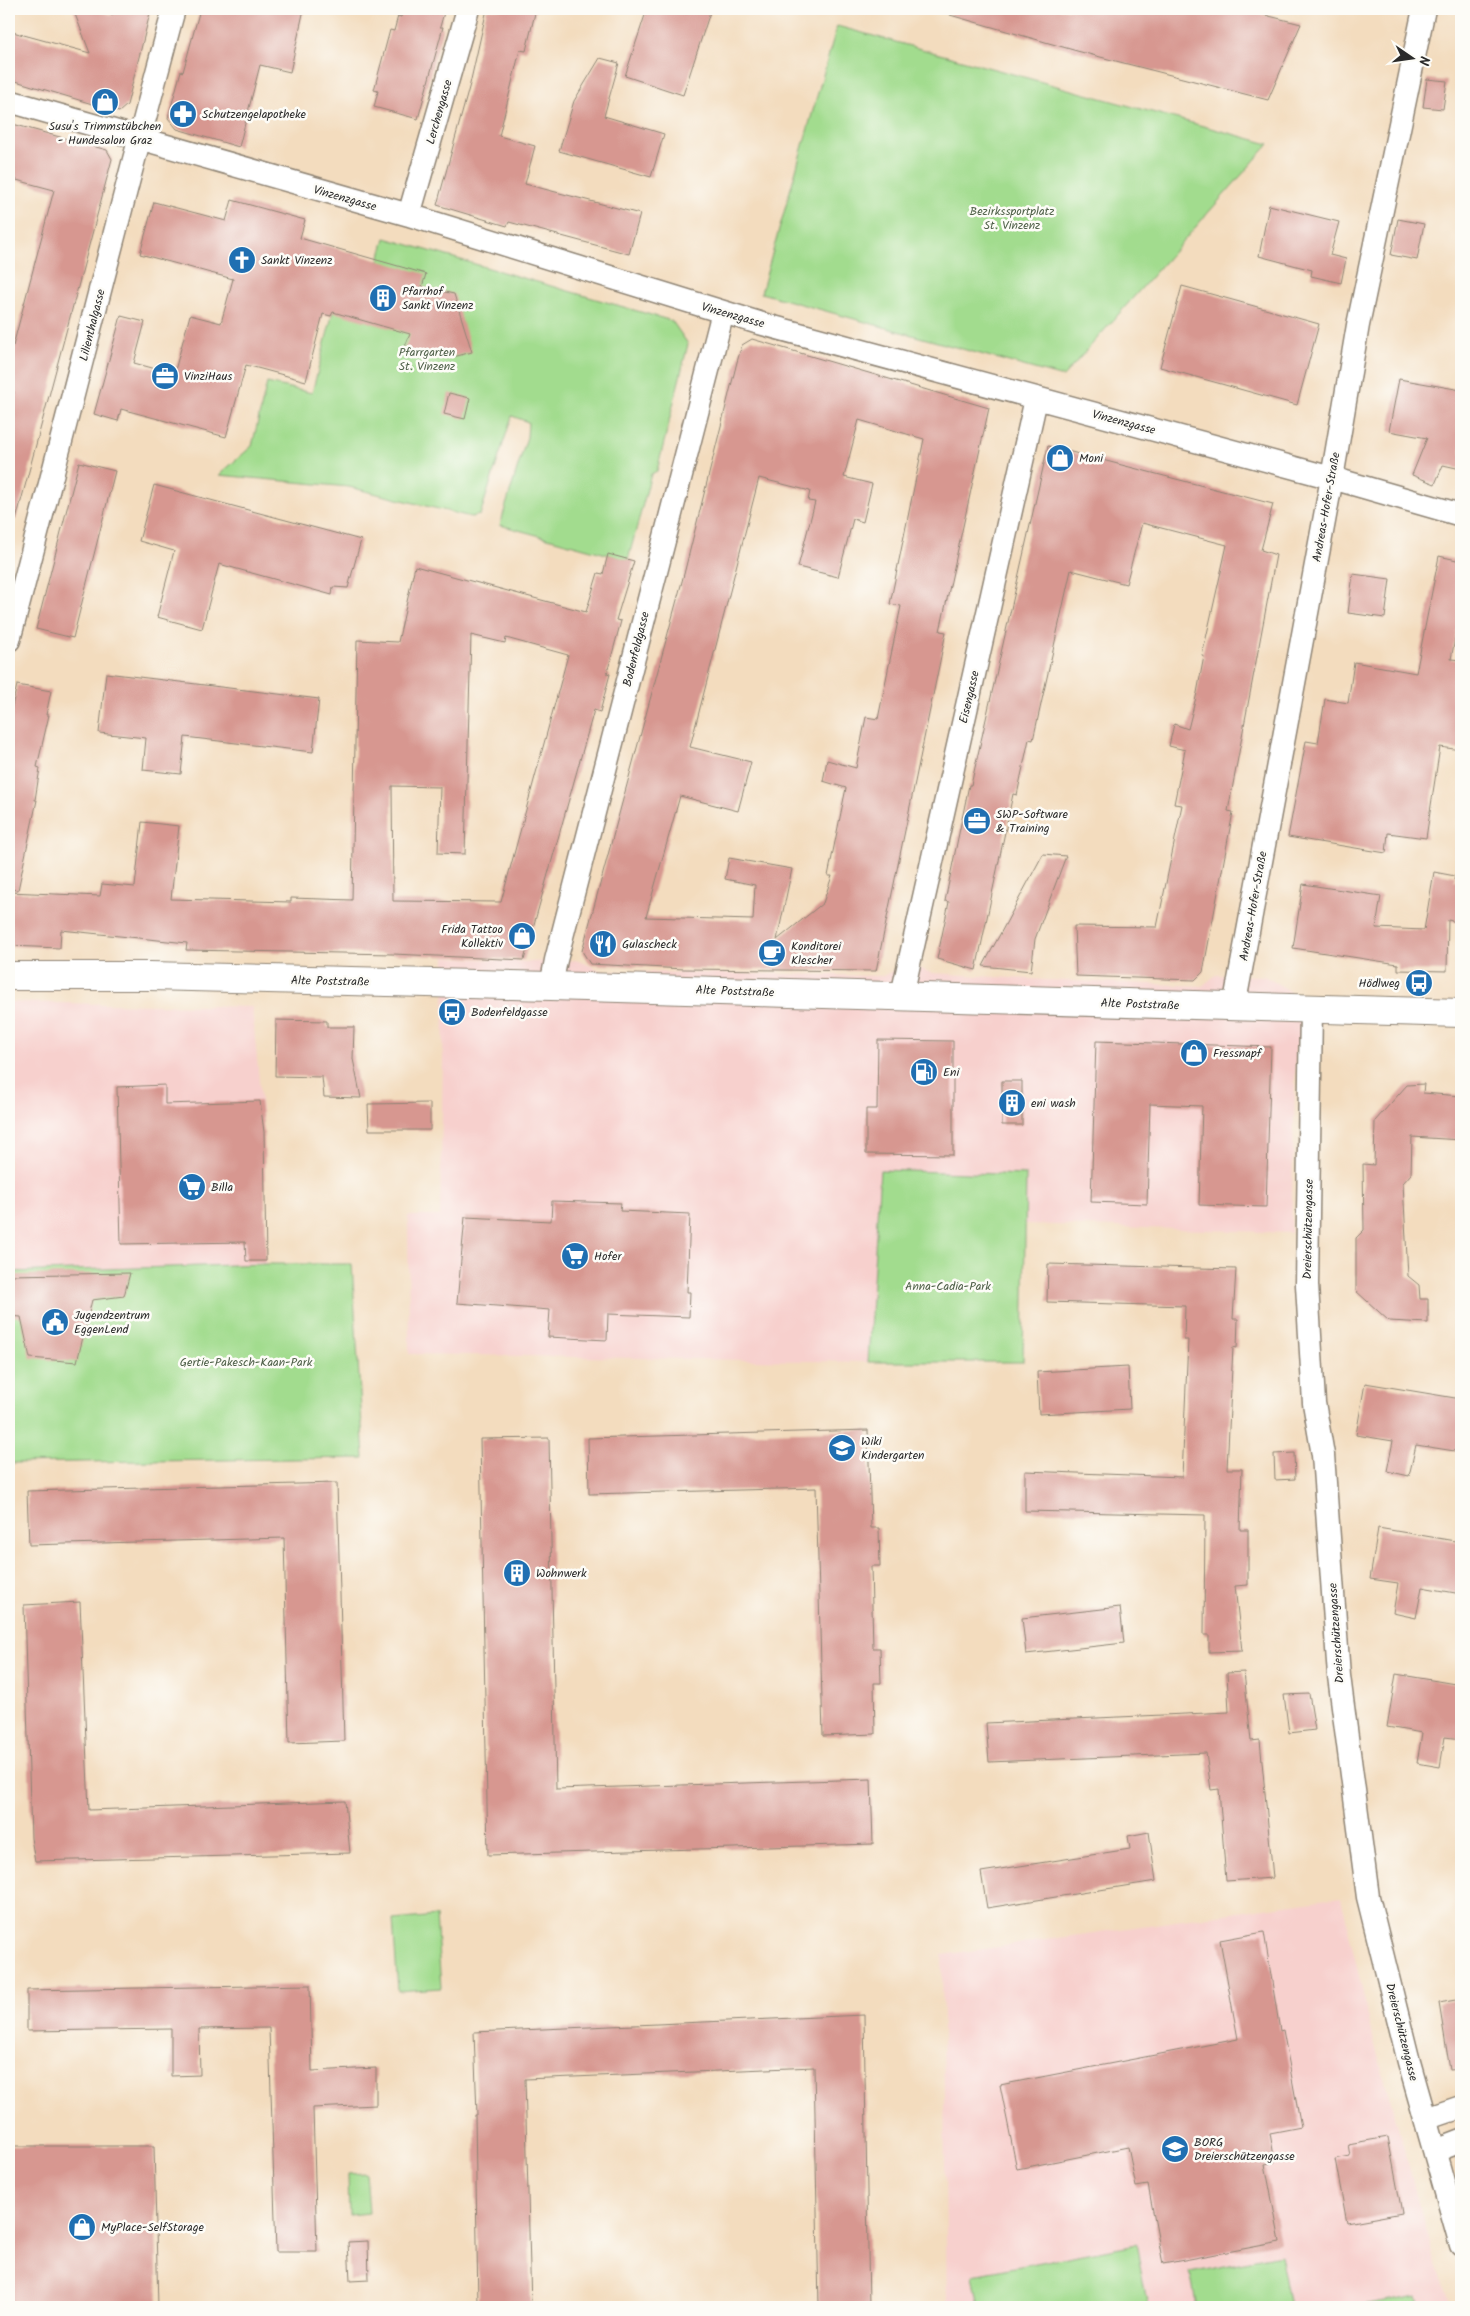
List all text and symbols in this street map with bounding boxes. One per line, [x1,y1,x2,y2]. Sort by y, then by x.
north arrow [1388,32,1438,82]
text: N [1412,54,1435,68]
street label: Lerchengasse [421,77,458,147]
shop icon: Susu's Trimmstübchen - Hundesalon Graz [90,87,120,117]
pharmacy icon: Schutzengelapotheke [168,99,198,129]
place label: Schutzengelapotheke [202,105,307,124]
place label: Susu's Trimmstübchen - Hundesalon Graz [49,117,161,150]
street label: Vinzenzgasse [311,180,379,217]
park label: Bezirkssportplatz St. Vinzenz [969,202,1055,235]
church icon: Sankt Vinzenz [227,245,257,275]
place label: Sankt Vinzenz [261,251,332,270]
place label: Pfarrhof Sankt Vinzenz [402,282,473,315]
building icon: Pfarrhof Sankt Vinzenz [368,283,398,313]
street label: Lilienthalgasse [74,287,111,363]
street label: Vinzenzgasse [699,297,767,334]
park label: Pfarrgarten St. Vinzenz [399,343,455,376]
office icon: VinziHaus [150,361,180,391]
place label: VinziHaus [184,367,232,386]
street label: Vinzenzgasse [1090,405,1158,440]
shop icon: Moni [1045,443,1075,473]
place label: Moni [1079,449,1104,468]
street label: Andreas-Hofer-Straße [1307,450,1346,564]
street label: Bodenfeldgasse [618,609,655,689]
street label: Eisengasse [954,668,985,725]
place label: SWP-Software & Training [996,805,1068,838]
office icon: SWP-Software & Training [962,806,992,836]
street label: Andreas-Hofer-Straße [1234,849,1273,963]
place label: Frida Tattoo Kollektiv [441,920,504,953]
shop icon: Frida Tattoo Kollektiv [507,921,537,951]
restaurant icon: Gulascheck [588,929,618,959]
place label: Gulascheck [622,935,677,954]
place label: Konditorei Klescher [791,937,842,970]
cafe icon: Konditorei Klescher [757,938,787,968]
bus stop icon: Hödlweg [1404,968,1434,998]
street label: Alte Poststraße [291,971,370,992]
place label: Hödlweg [1358,974,1400,993]
street label: Alte Poststraße [695,981,775,1002]
street label: Alte Poststraße [1100,994,1180,1015]
bus stop icon: Bodenfeldgasse [437,997,467,1027]
place label: Bodenfeldgasse [471,1003,548,1022]
shop icon: Fressnapf [1179,1038,1209,1068]
place label: Fressnapf [1213,1044,1263,1063]
fuel station icon: Eni [909,1057,939,1087]
place label: Eni [943,1063,960,1082]
building icon: eni wash [997,1088,1027,1118]
place label: eni wash [1031,1094,1076,1113]
supermarket icon: Billa [177,1172,207,1202]
place label: Billa [211,1178,233,1197]
street label: Dreierschützengasse [1298,1178,1319,1279]
supermarket icon: Hofer [560,1241,590,1271]
place label: Hofer [594,1247,622,1266]
park label: Anna-Cadia-Park [905,1277,991,1296]
place label: Jugendzentrum EggenLend [74,1306,150,1339]
public building icon: Jugendzentrum EggenLend [40,1307,70,1337]
park label: Gertie-Pakesch-Kaan-Park [180,1353,313,1372]
place label: Wiki Kindergarten [861,1432,924,1465]
school or university icon: Wiki Kindergarten [827,1433,857,1463]
building icon: Wohnwerk [502,1558,532,1588]
place label: Wohnwerk [536,1564,587,1583]
street label: Dreierschützengasse [1323,1582,1349,1684]
street label: Dreierschützengasse [1380,1981,1423,2084]
place label: BORG Dreierschützengasse [1194,2133,1295,2166]
school or university icon: BORG Dreierschützengasse [1160,2134,1190,2164]
shop icon: MyPlace-SelfStorage [67,2212,97,2242]
place label: MyPlace-SelfStorage [101,2218,204,2237]

